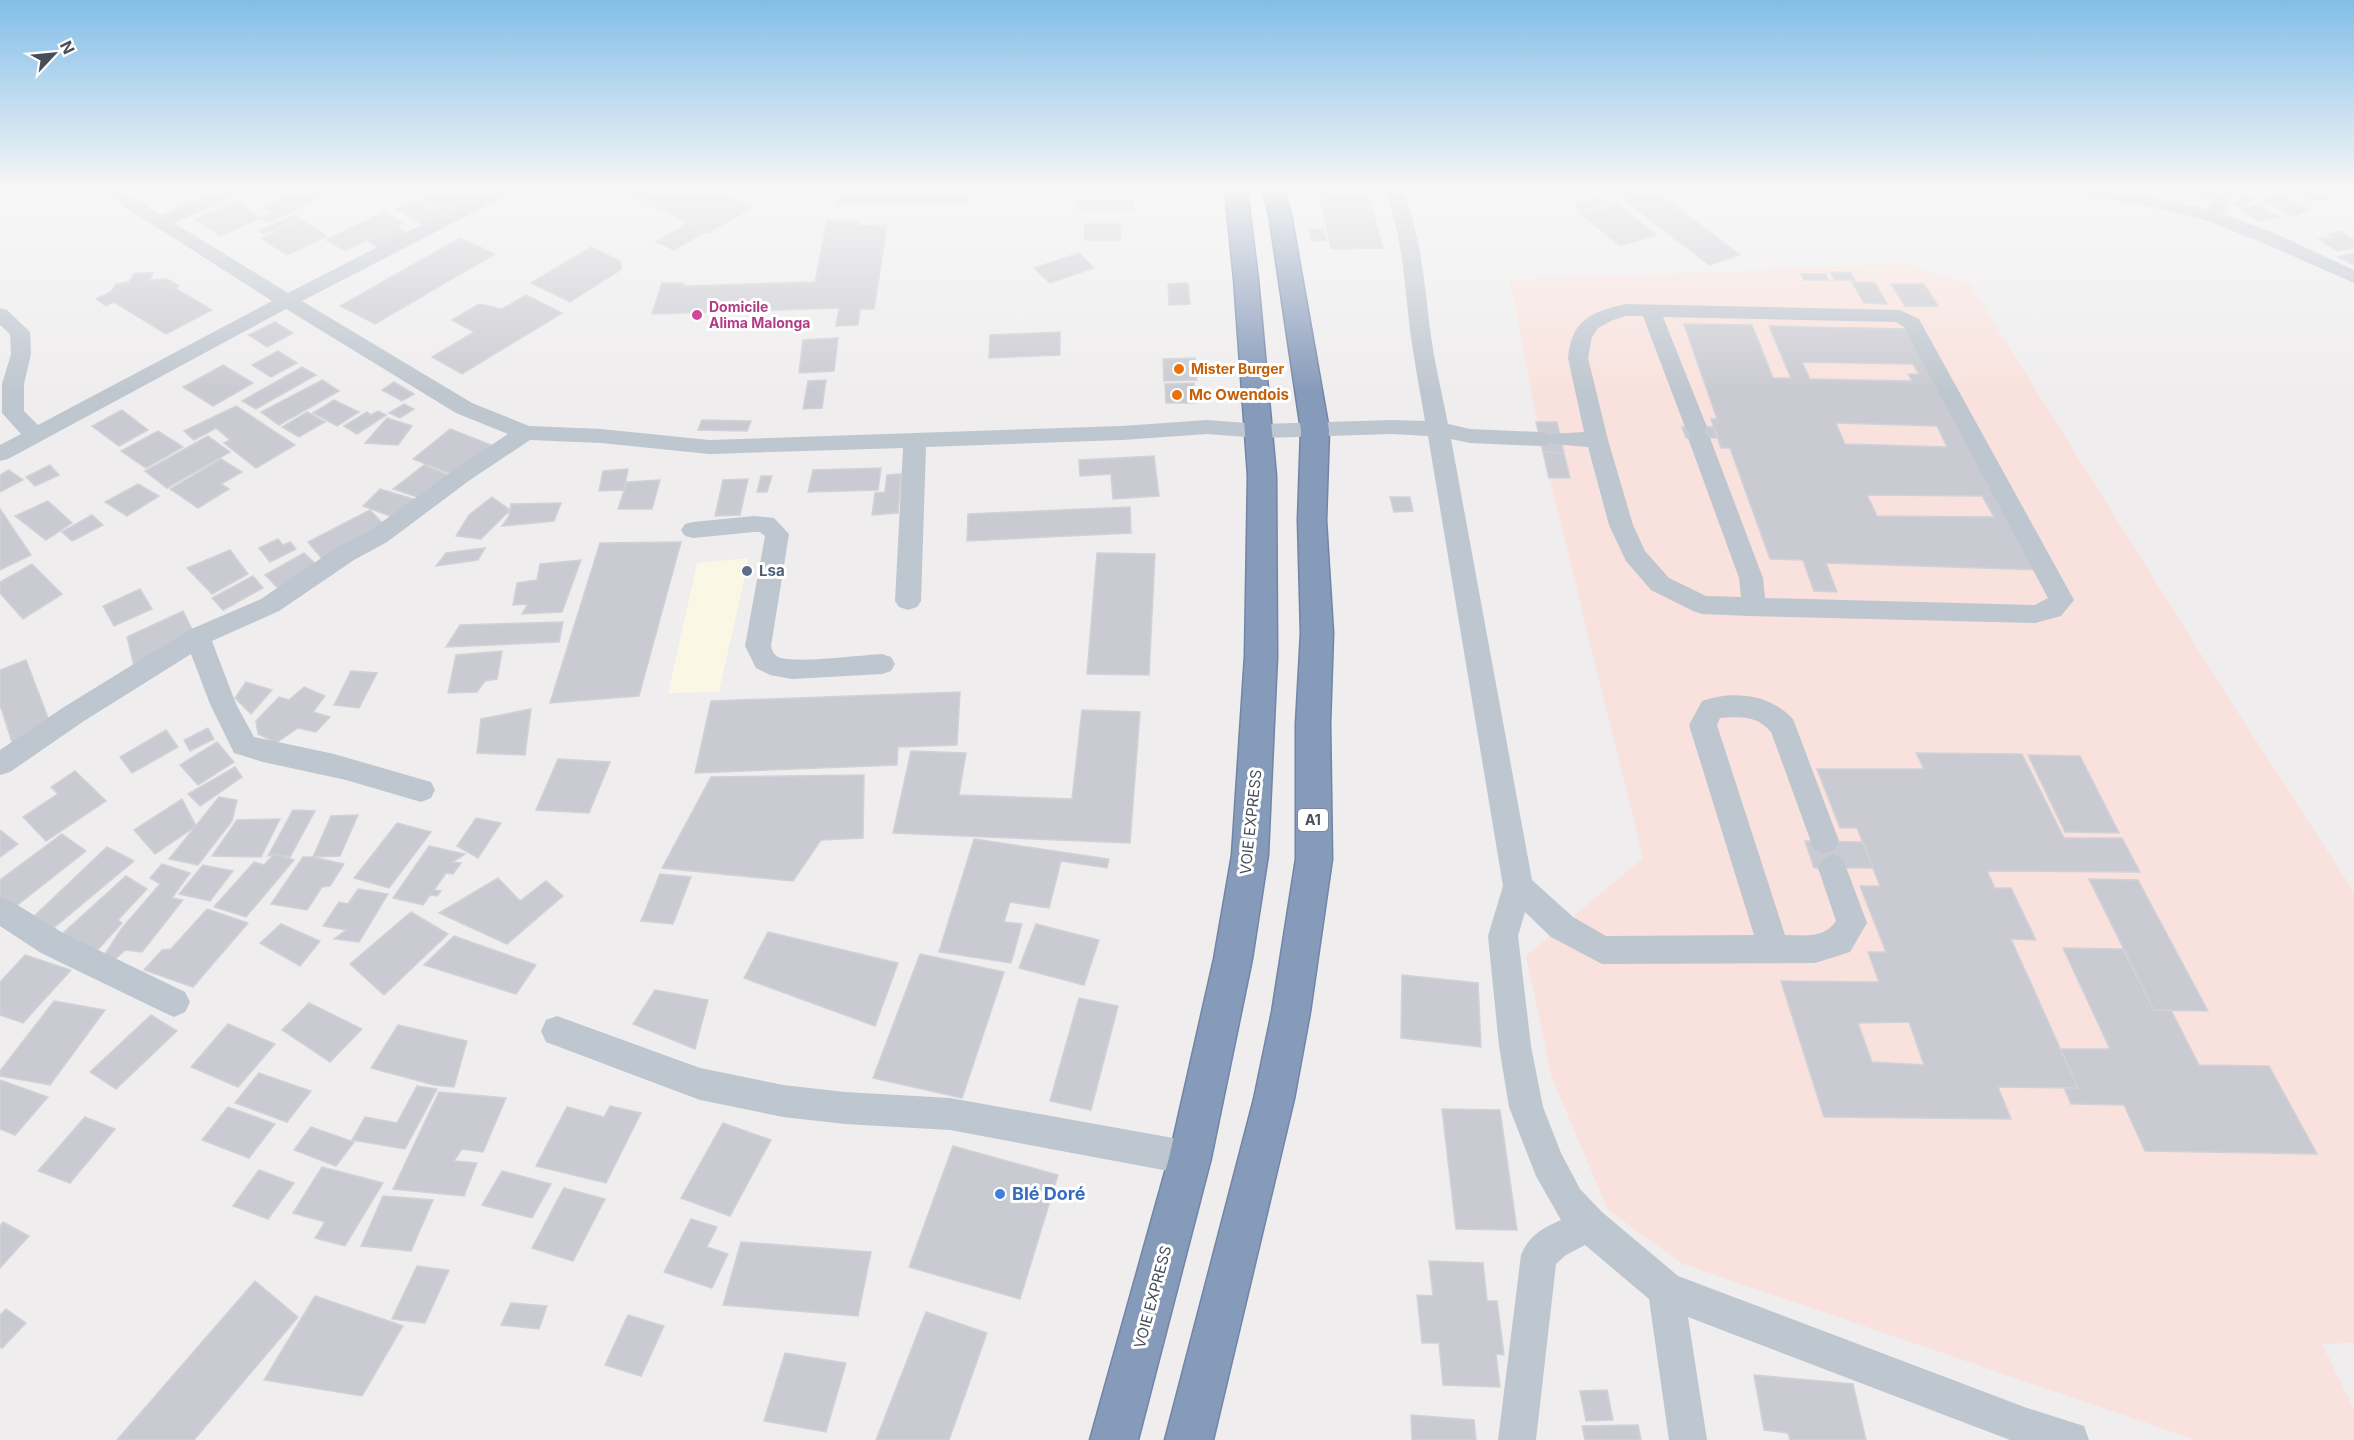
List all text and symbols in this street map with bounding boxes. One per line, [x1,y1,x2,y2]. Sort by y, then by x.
north arrow [24,24,84,84]
text: N [56,38,79,57]
place label: Domicile Alima Malonga [709,298,811,331]
marker: Domicile Alima Malonga [690,308,704,322]
place label: Mister Burger [1191,360,1285,377]
marker: Mister Burger [1172,362,1186,376]
place label: Mc Owendois [1189,385,1289,404]
marker: Mc Owendois [1170,388,1184,402]
place label: Lsa [759,561,785,580]
marker: Lsa [740,564,754,578]
street label: VOIE EXPRESS [1236,769,1265,875]
road number: A1 [1298,809,1328,831]
place label: Blé Doré [1012,1183,1086,1204]
marker: Blé Doré [993,1187,1007,1201]
street label: VOIE EXPRESS [1130,1244,1175,1350]

